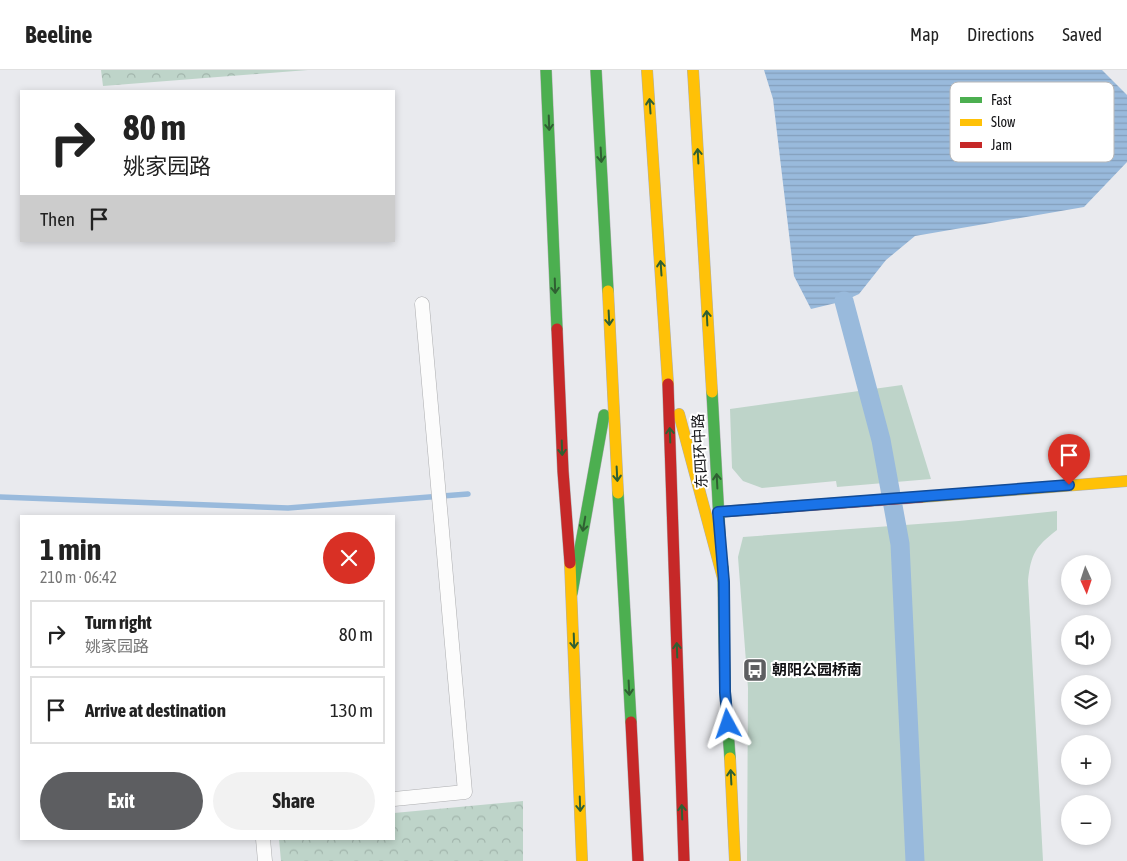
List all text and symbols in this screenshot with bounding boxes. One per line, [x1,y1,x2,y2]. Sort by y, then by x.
text: Beeline [25,21,92,48]
text: Map [910,24,939,45]
text: Directions [967,24,1034,45]
text: Saved [1062,24,1102,45]
legend [950,82,1114,162]
text: Fast [991,92,1012,108]
one-way arrow [645,98,654,114]
text: 80 m [123,107,186,147]
icon: right [40,110,105,175]
text: Slow [991,114,1016,130]
one-way arrow [544,115,553,131]
text: Jam [991,137,1012,153]
one-way arrow [596,147,605,163]
one-way arrow [694,148,703,164]
text: 姚家园路 [123,153,211,179]
icon: arrive [85,205,113,233]
text: Then [40,208,75,230]
one-way arrow [656,261,665,277]
one-way arrow [551,277,560,293]
one-way arrow [604,309,613,325]
one-way arrow [703,311,712,327]
street label: 东四环中路 [689,413,710,489]
one-way arrow [665,427,674,443]
pin [1048,434,1090,485]
one-way arrow [557,440,567,456]
icon: arrive [1055,441,1083,469]
one-way arrow [612,465,621,481]
one-way arrow [712,473,721,489]
one-way arrow [579,515,589,531]
text: 1 min [40,532,101,566]
button: close [323,532,375,584]
north arrow [1061,555,1111,605]
map controls [1061,555,1111,845]
text: 210 m · 06:42 [40,568,117,586]
text: Turn right [85,611,152,633]
button: sound [1061,615,1111,665]
icon: right [42,620,70,648]
text: 80 m [339,623,373,645]
one-way arrow [569,633,578,649]
text: 姚家园路 [85,637,149,655]
one-way arrow [672,642,682,658]
bus stop icon: 朝阳公园桥南 [742,657,768,683]
place label: 朝阳公园桥南 [772,661,862,678]
button: layers [1061,675,1111,725]
one-way arrow [624,680,633,696]
icon: arrive [42,696,70,724]
position arrow [701,697,753,749]
text: Arrive at destination [85,699,226,721]
text: 130 m [330,699,373,721]
button: + [1061,735,1111,785]
one-way arrow [726,770,736,786]
button: Exit [40,772,203,830]
button: Share [213,772,375,830]
button: − [1061,795,1111,845]
one-way arrow [575,796,585,812]
one-way arrow [678,805,687,821]

